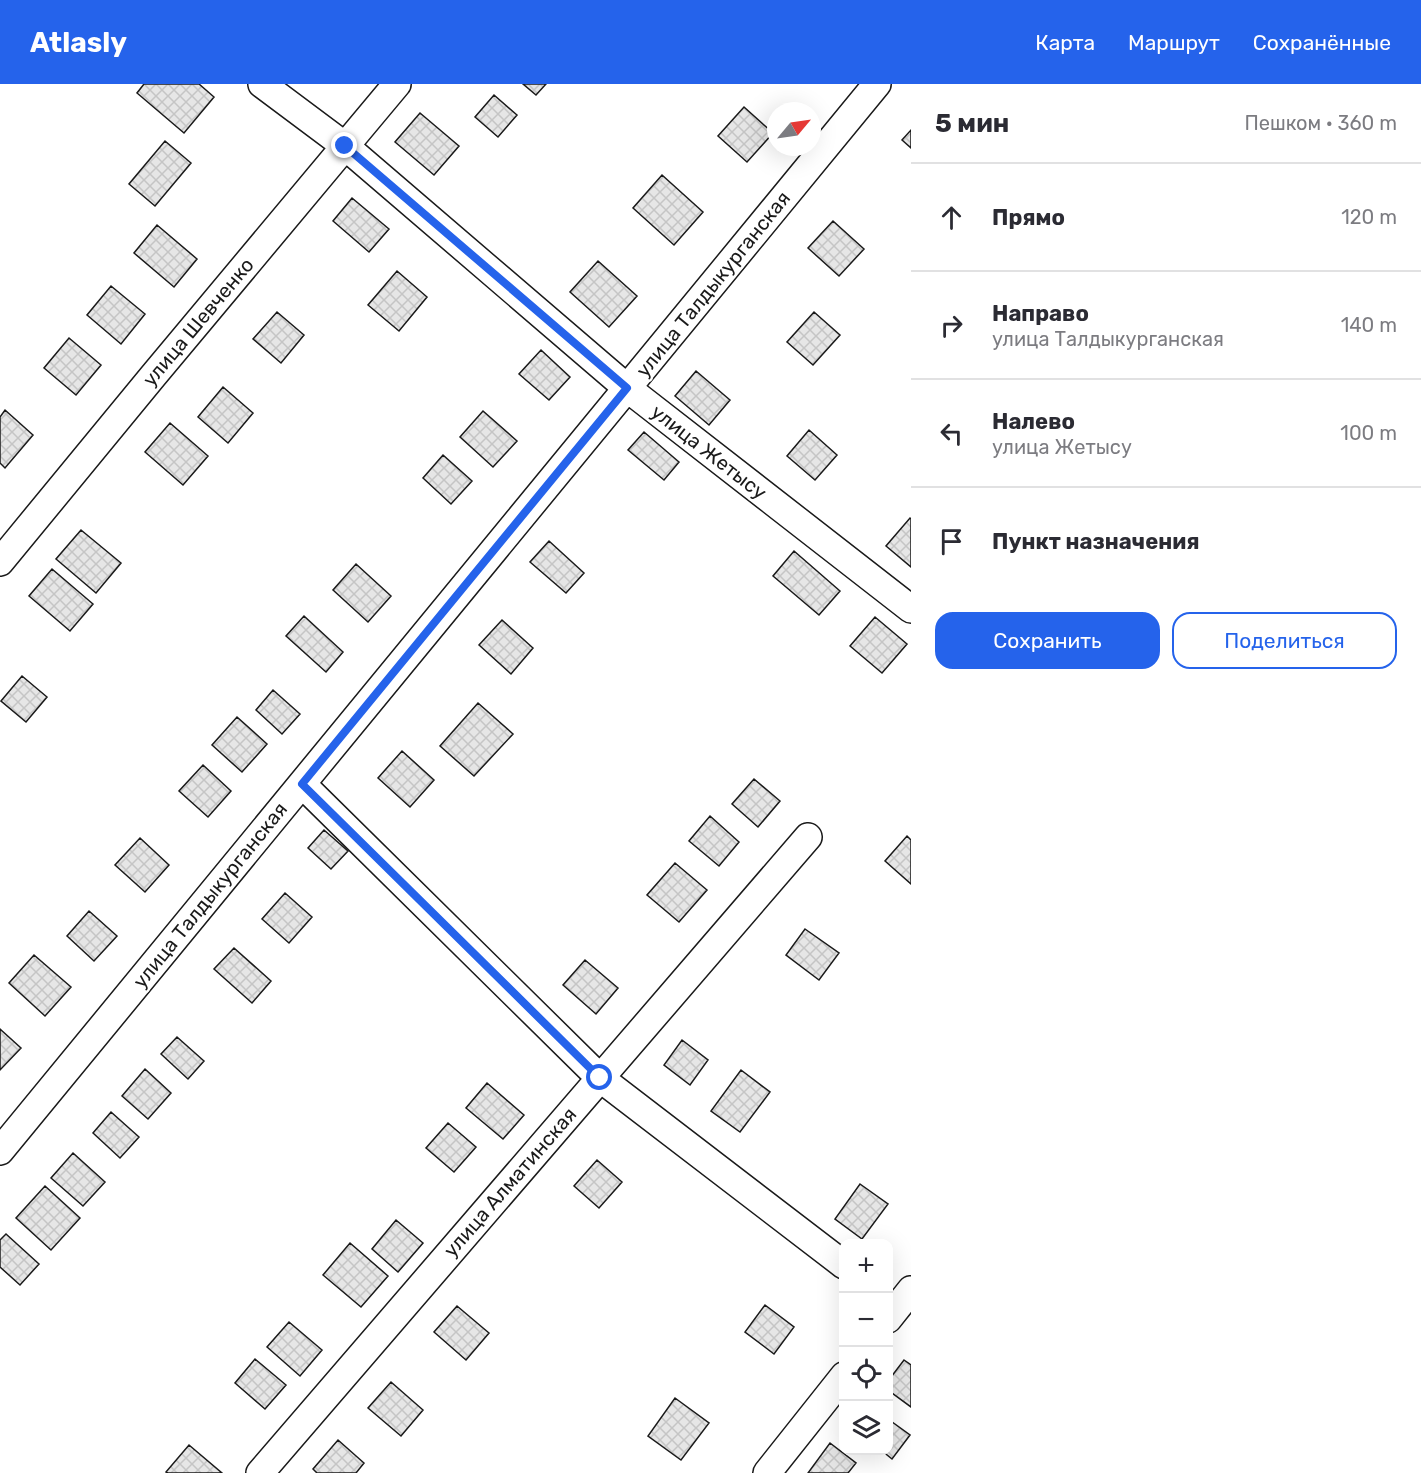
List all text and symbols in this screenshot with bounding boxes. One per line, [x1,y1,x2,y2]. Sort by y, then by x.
text: Atlasly [30,26,127,59]
text: Карта [1035,30,1095,55]
text: Маршрут [1128,30,1220,55]
text: Сохранённые [1253,30,1391,55]
north arrow [767,102,821,156]
text: 5 мин [935,108,1009,139]
text: Пешком · 360 m [1245,111,1397,135]
route end [331,132,357,158]
street label: улица Талдыкурганская [631,186,795,382]
icon: ahead [935,201,968,234]
text: Прямо [992,204,1065,231]
text: 120 m [1341,205,1397,229]
street label: улица Шевченко [137,253,259,391]
text: Направо [992,300,1089,327]
icon: right [935,309,968,342]
text: 140 m [1341,313,1397,337]
text: улица Талдыкурганская [992,327,1224,351]
street label: улица Жетысу [647,399,772,505]
text: Налево [992,408,1075,435]
icon: left [935,417,968,450]
text: 100 m [1340,421,1397,445]
text: улица Жетысу [992,435,1132,459]
icon: arrive [935,525,968,558]
text: Пункт назначения [992,528,1200,555]
button: Сохранить [935,612,1160,669]
button: Поделиться [1172,612,1397,669]
street label: улица Талдыкурганская [128,797,292,993]
route start [586,1064,612,1090]
street label: улица Алматинская [438,1102,582,1262]
map controls [839,1239,893,1455]
button: + [839,1239,893,1293]
button: − [839,1293,893,1347]
button: locate [839,1347,893,1401]
button: layers [839,1401,893,1455]

